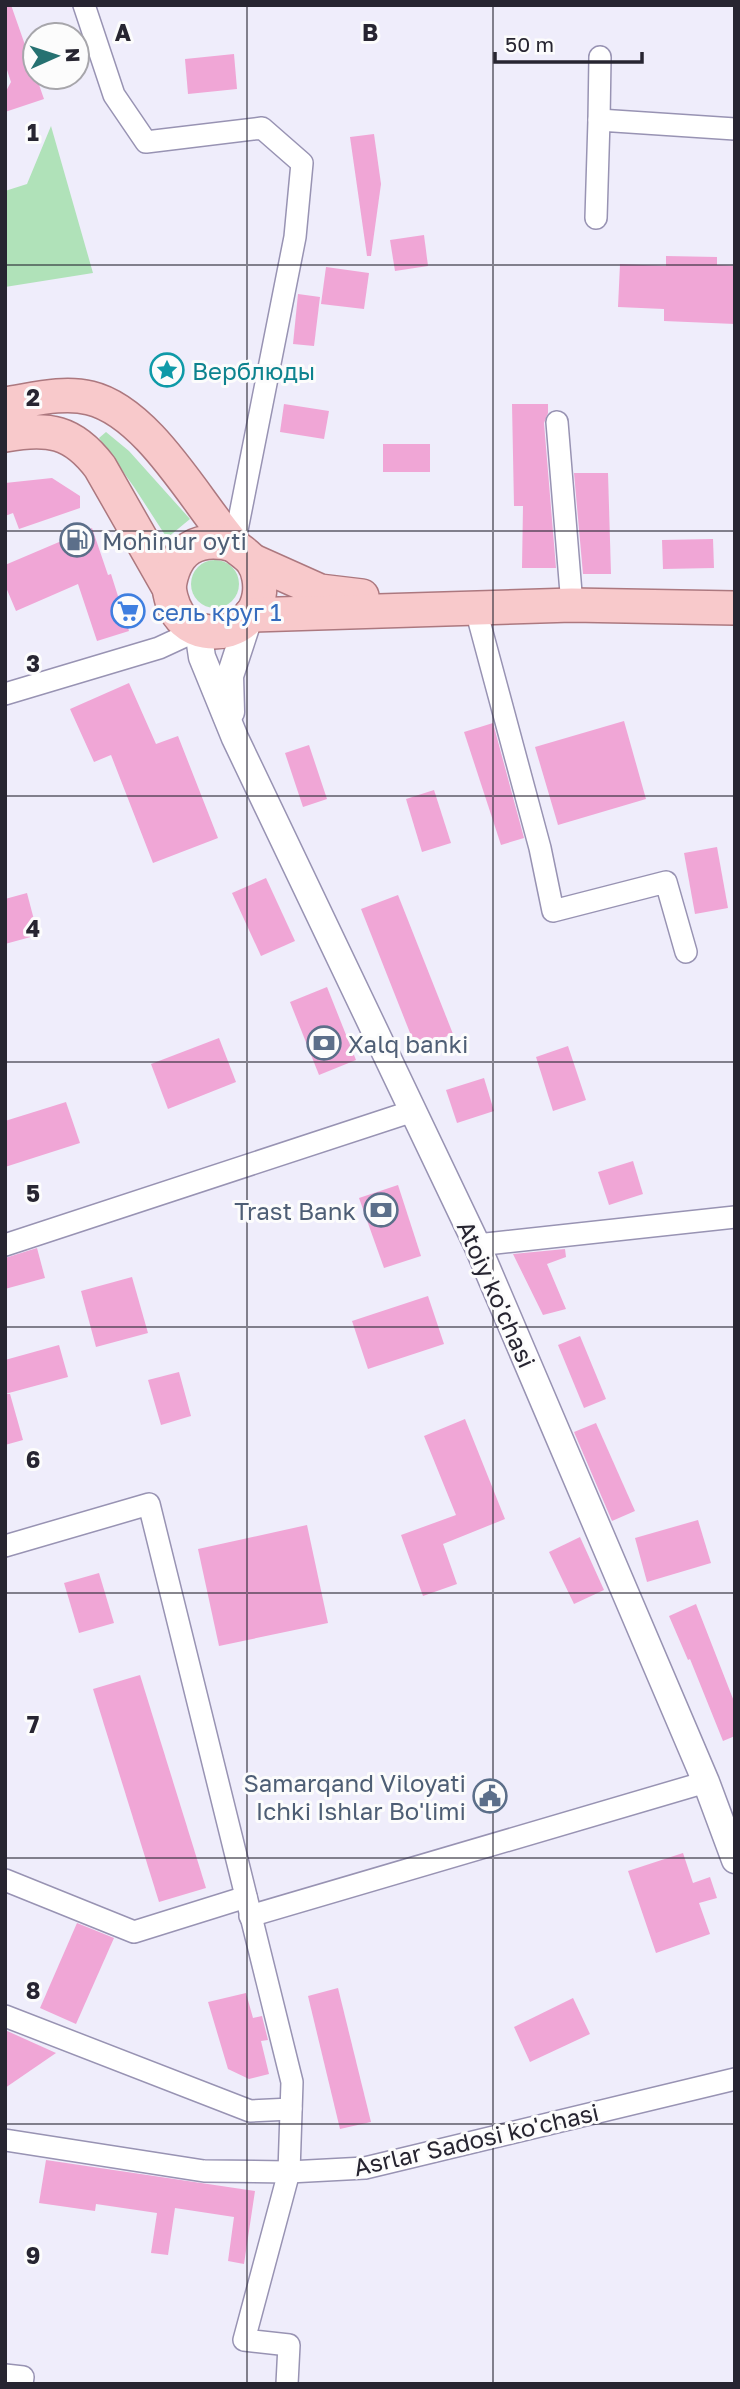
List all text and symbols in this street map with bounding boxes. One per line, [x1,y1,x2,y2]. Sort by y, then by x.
text: A [115,18,132,46]
text: B [362,18,378,46]
north arrow [21,21,91,91]
scale bar [495,21,642,65]
text: 50 m [505,31,554,57]
text: N [62,47,85,63]
text: 1 [27,118,39,146]
place icon: Верблюды [148,351,186,389]
place label: Верблюды [192,356,315,385]
text: 2 [26,383,40,411]
fuel station icon: Mohinur oyti [58,521,96,559]
place label: Mohinur oyti [102,526,247,555]
supermarket icon: сель круг 1 [109,592,147,630]
place label: сель круг 1 [152,597,282,626]
text: 3 [26,649,40,677]
text: 4 [26,914,40,942]
bank icon: Xalq banki [305,1024,343,1062]
place label: Xalq banki [348,1029,468,1058]
text: 5 [26,1179,40,1207]
bank icon: Trast Bank [362,1191,400,1229]
place label: Trast Bank [234,1196,356,1225]
street label: Atoiy ko'chasi [452,1216,542,1372]
text: 6 [26,1445,40,1473]
text: 7 [27,1710,39,1738]
place label: Samarqand Viloyati Ichki Ishlar Bo'limi [243,1768,466,1825]
public building icon: Samarqand Viloyati Ichki Ishlar Bo'limi [471,1777,509,1815]
text: 8 [26,1976,40,2004]
street label: Asrlar Sadosi ko'chasi [351,2097,601,2181]
text: 9 [26,2241,40,2269]

